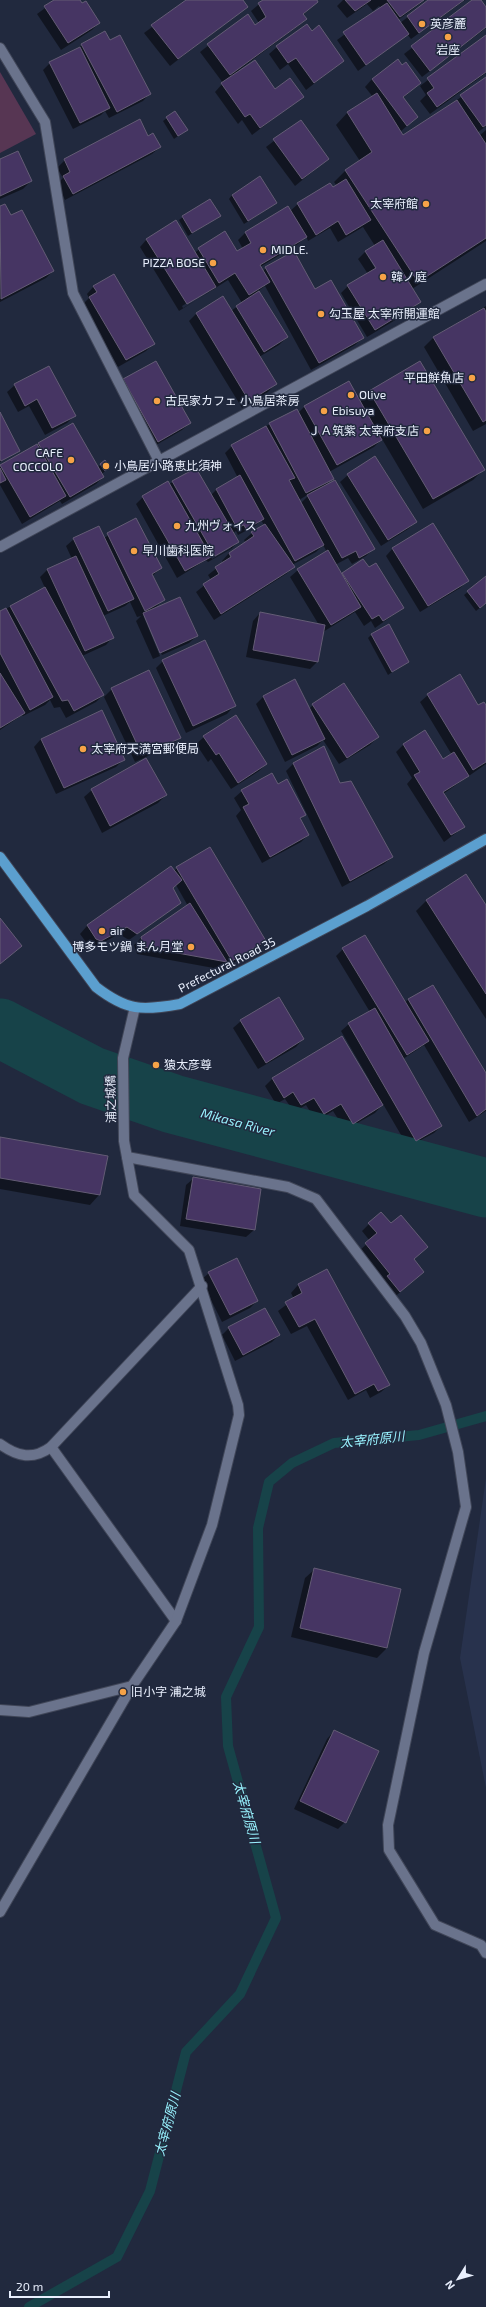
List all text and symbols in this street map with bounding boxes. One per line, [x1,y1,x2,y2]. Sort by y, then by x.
place label: 英彦麓 [430,16,466,30]
marker: 英彦麓 [417,19,427,29]
marker: 岩座 [443,32,453,42]
place label: 岩座 [436,42,460,56]
place label: 太宰府館 [370,196,418,210]
marker: 太宰府館 [421,199,431,209]
place label: MIDLE. [271,242,308,256]
marker: MIDLE. [258,245,268,255]
place label: PIZZA BOSE [142,255,205,269]
marker: PIZZA BOSE [208,258,218,268]
place label: 韓ノ庭 [391,269,427,283]
marker: 韓ノ庭 [378,272,388,282]
place label: 勾玉屋 太宰府開運館 [329,306,440,320]
marker: 勾玉屋 太宰府開運館 [316,309,326,319]
place label: 平田鮮魚店 [404,370,464,384]
marker: 平田鮮魚店 [467,373,477,383]
place label: Olive [359,387,386,401]
marker: Olive [346,390,356,400]
place label: 古民家カフェ 小鳥居茶房 [165,393,300,407]
marker: 古民家カフェ 小鳥居茶房 [152,396,162,406]
place label: Ebisuya [332,403,374,417]
marker: Ebisuya [319,406,329,416]
place label: ＪＡ筑紫 太宰府支店 [308,423,419,437]
marker: ＪＡ筑紫 太宰府支店 [422,426,432,436]
place label: CAFE COCCOLO [13,445,63,473]
marker: CAFE COCCOLO [66,455,76,465]
place label: 小鳥居小路恵比須神 [114,458,222,472]
marker: 小鳥居小路恵比須神 [101,461,111,471]
place label: 九州ヴォイス [185,518,257,532]
marker: 九州ヴォイス [172,521,182,531]
place label: 早川歯科医院 [142,543,214,557]
marker: 早川歯科医院 [129,546,139,556]
place label: 太宰府天満宮郵便局 [91,741,199,755]
marker: 太宰府天満宮郵便局 [78,744,88,754]
place label: air [110,923,125,937]
marker: air [97,926,107,936]
street label: Prefectural Road 35 [176,934,277,995]
place label: 博多モツ鍋 まん月堂 [72,939,183,953]
marker: 博多モツ鍋 まん月堂 [186,942,196,952]
place label: 猿太彦尊 [164,1057,212,1071]
marker: 猿太彦尊 [151,1060,161,1070]
street label: 浦之城橋 [103,1075,117,1123]
water label: Mikasa River [199,1104,278,1140]
water label: 太宰府原川 [339,1427,407,1450]
place label: 旧小字 浦之城 [131,1684,206,1698]
marker: 旧小字 浦之城 [118,1687,128,1697]
water label: 太宰府原川 [230,1779,264,1847]
water label: 太宰府原川 [151,2089,184,2157]
north arrow [438,2259,478,2299]
scale bar [10,2273,109,2299]
text: N [442,2278,457,2292]
text: 20 m [16,2279,43,2293]

